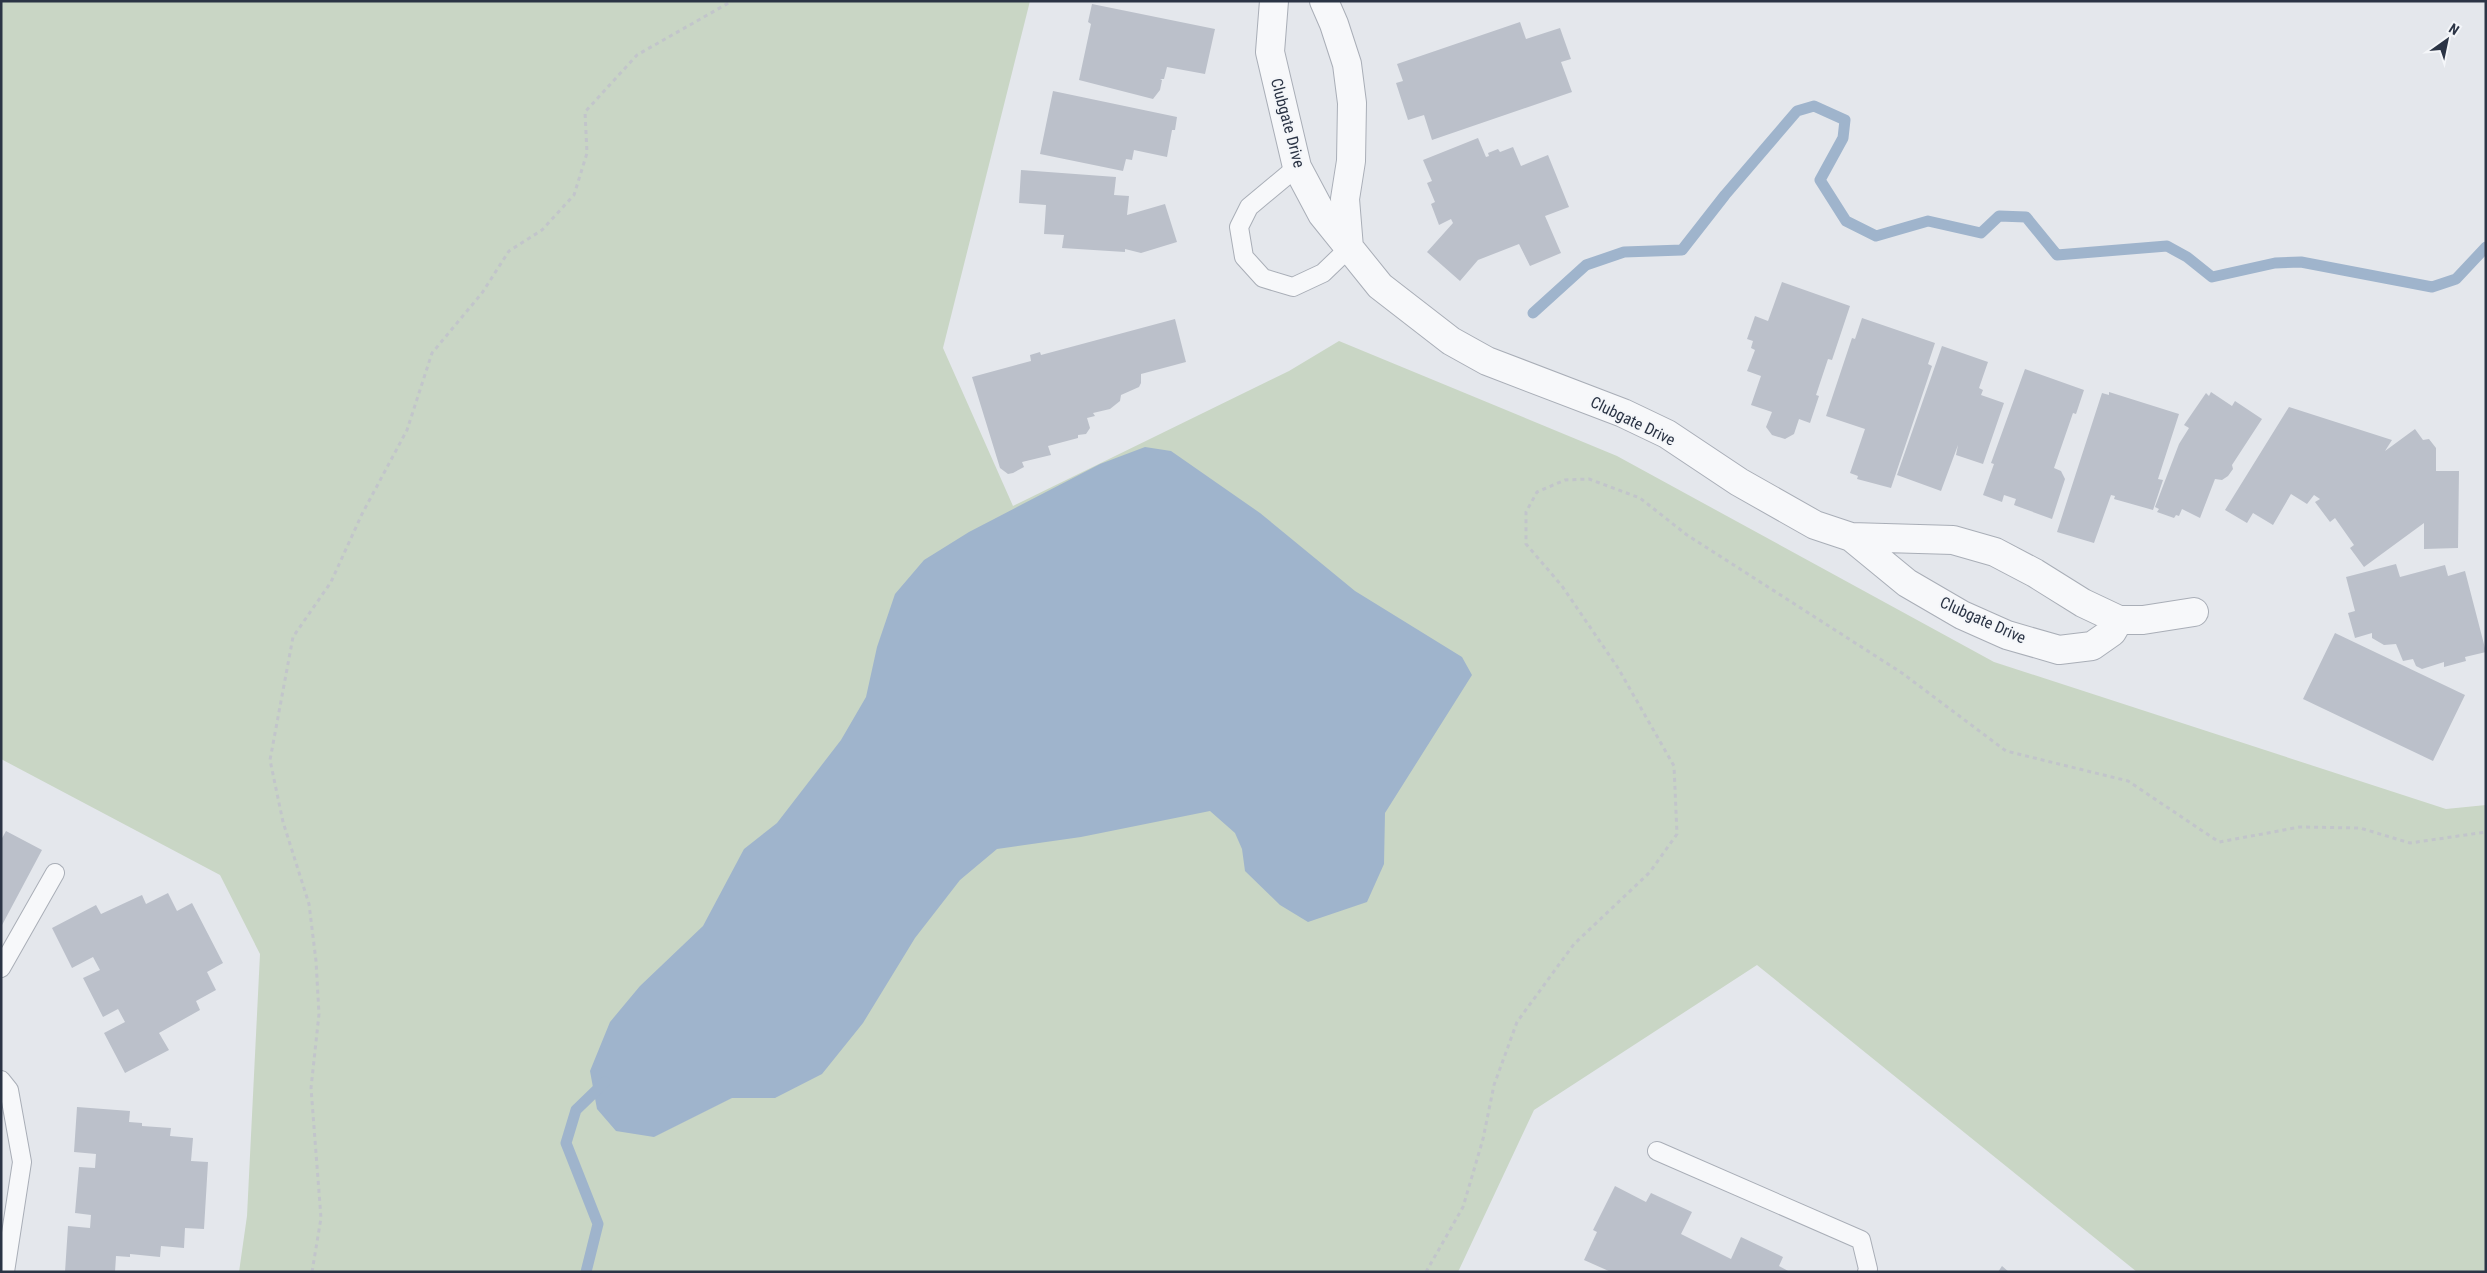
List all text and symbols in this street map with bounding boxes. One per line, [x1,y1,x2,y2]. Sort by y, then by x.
north arrow [2422,15,2472,65]
text: N [2446,20,2462,38]
street label: Clubgate Drive [1267,76,1309,170]
street label: Clubgate Drive [1588,392,1678,450]
street label: Clubgate Drive [1937,593,2029,647]

